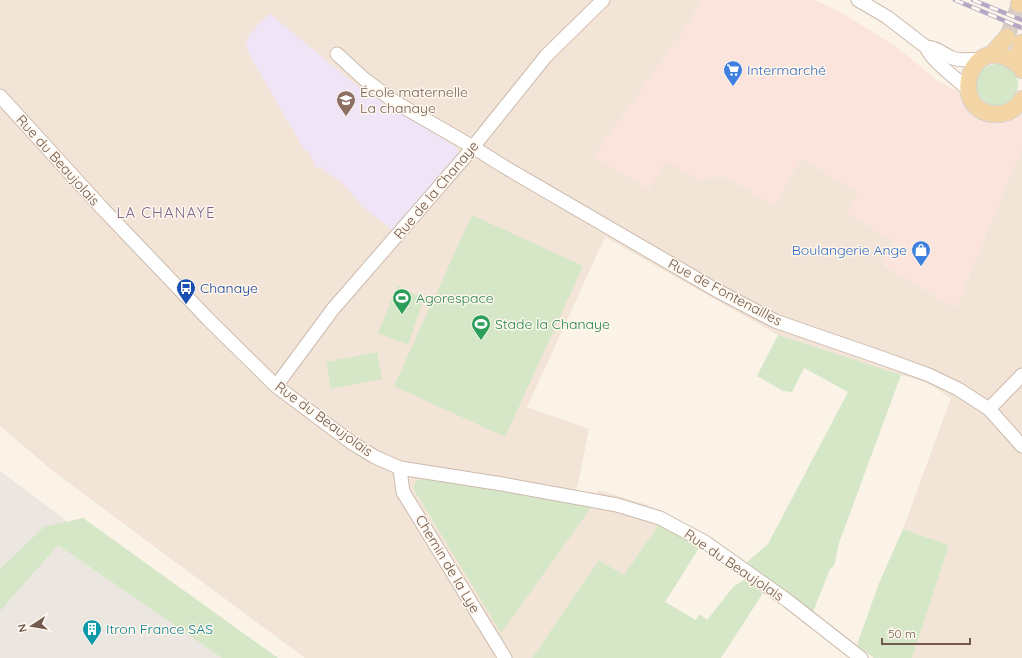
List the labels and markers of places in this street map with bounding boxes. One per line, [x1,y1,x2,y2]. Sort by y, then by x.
supermarket icon: Intermarché [722,59,744,87]
place label: Intermarché [747,61,826,79]
place label: École maternelle La chanaye [360,83,468,117]
school or university icon: École maternelle La chanaye [335,89,357,117]
shop icon: Boulangerie Ange [910,239,932,267]
place label: Boulangerie Ange [792,241,907,259]
bus stop icon: Chanaye [175,277,197,305]
place label: Chanaye [200,279,258,297]
sports icon: Agorespace [391,287,413,315]
place label: Agorespace [416,289,494,307]
sports icon: Stade la Chanaye [470,313,492,341]
place label: Stade la Chanaye [495,315,610,333]
building icon: Itron France SAS [81,618,103,646]
place label: Itron France SAS [106,620,213,638]

